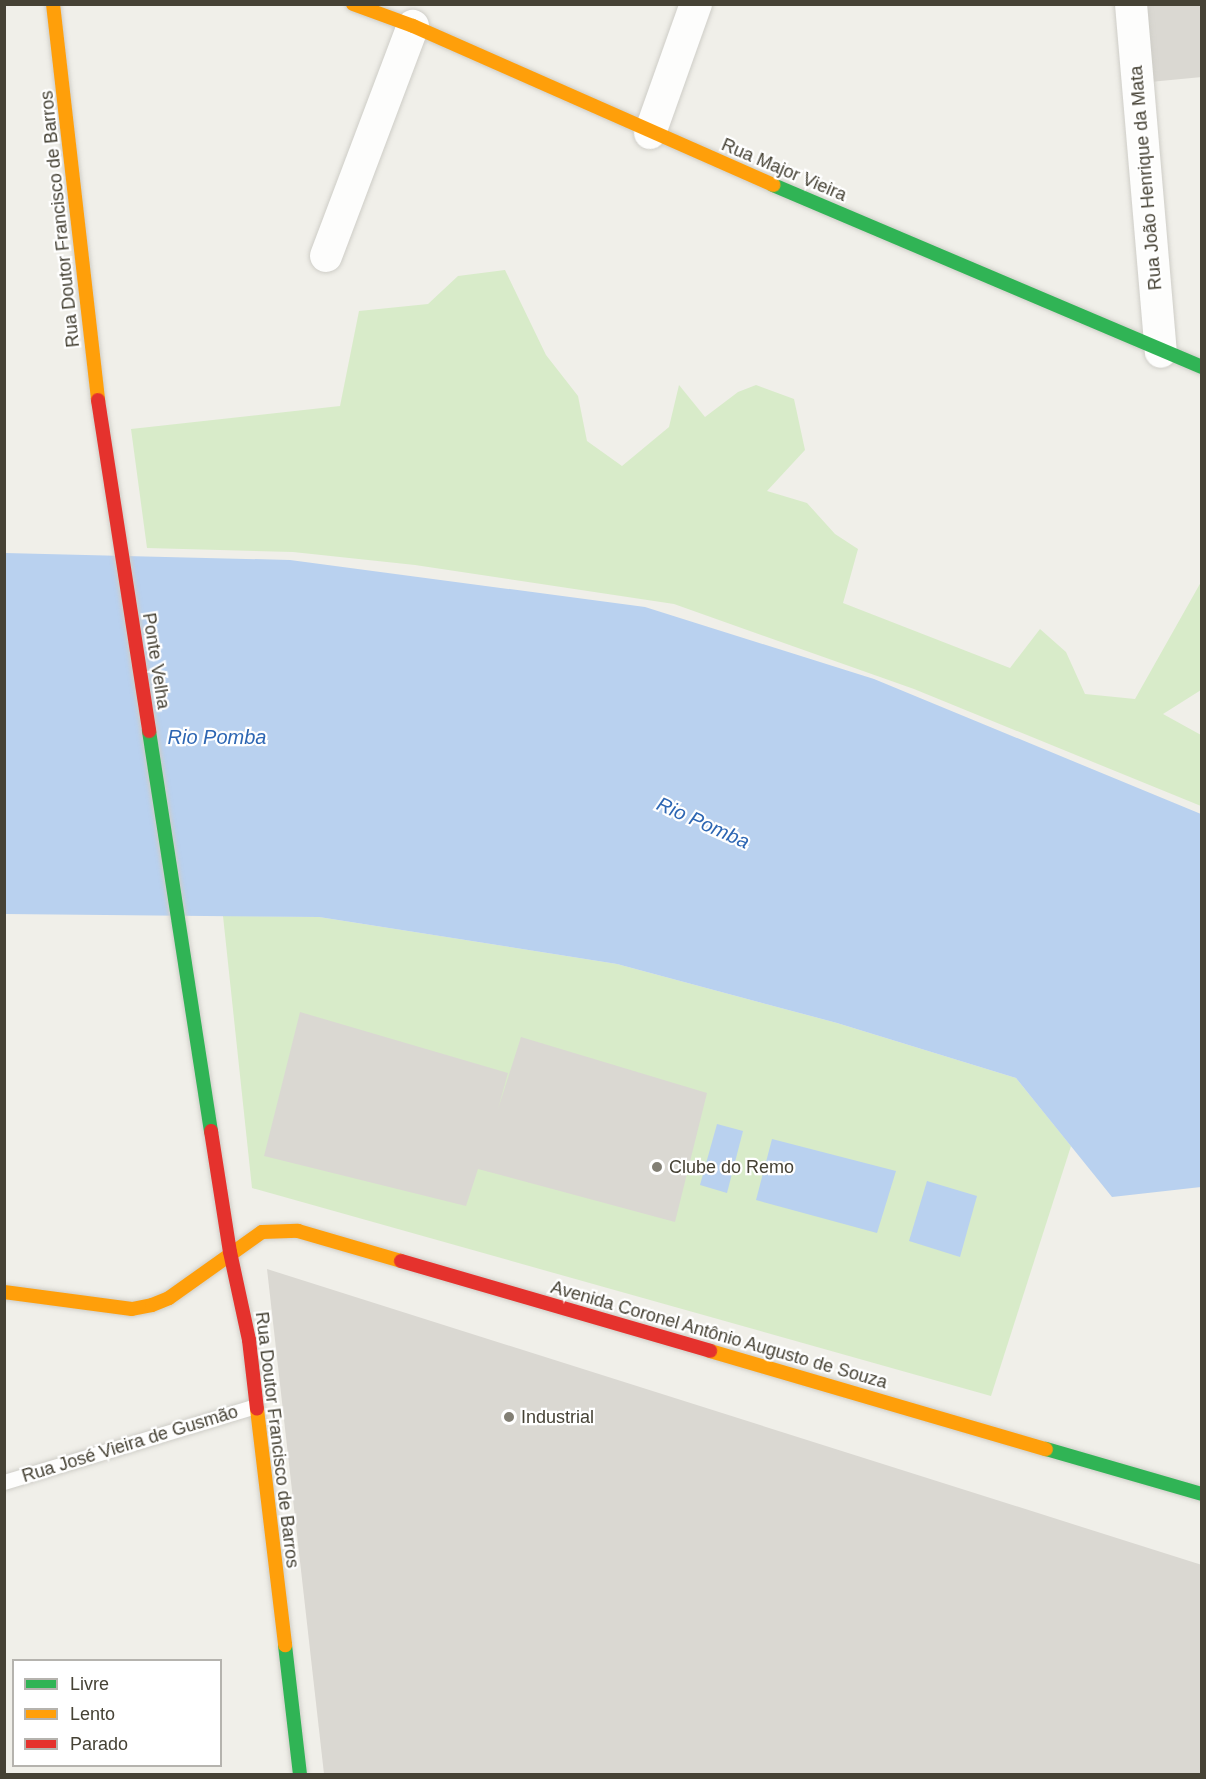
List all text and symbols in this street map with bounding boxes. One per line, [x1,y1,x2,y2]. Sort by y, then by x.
street label: Rua João Henrique da Mata [1125,65,1167,291]
street label: Rua Doutor Francisco de Barros [36,90,84,348]
street label: Rua Major Vieira [718,134,850,206]
street label: Ponte Velha [138,611,174,711]
water label: Rio Pomba [168,725,266,749]
water label: Rio Pomba [653,792,753,854]
place label: Clube do Remo [669,1156,794,1178]
marker: Clube do Remo [650,1160,664,1174]
street label: Avenida Coronel Antônio Augusto de Souza [547,1276,891,1394]
street label: Rua Doutor Francisco de Barros [251,1311,303,1569]
street label: Rua José Vieira de Gusmão [19,1401,241,1487]
place label: Industrial [521,1406,594,1428]
marker: Industrial [502,1410,516,1424]
legend [12,1659,222,1767]
text: Livre [70,1674,109,1694]
text: Lento [70,1704,115,1724]
text: Parado [70,1734,128,1754]

